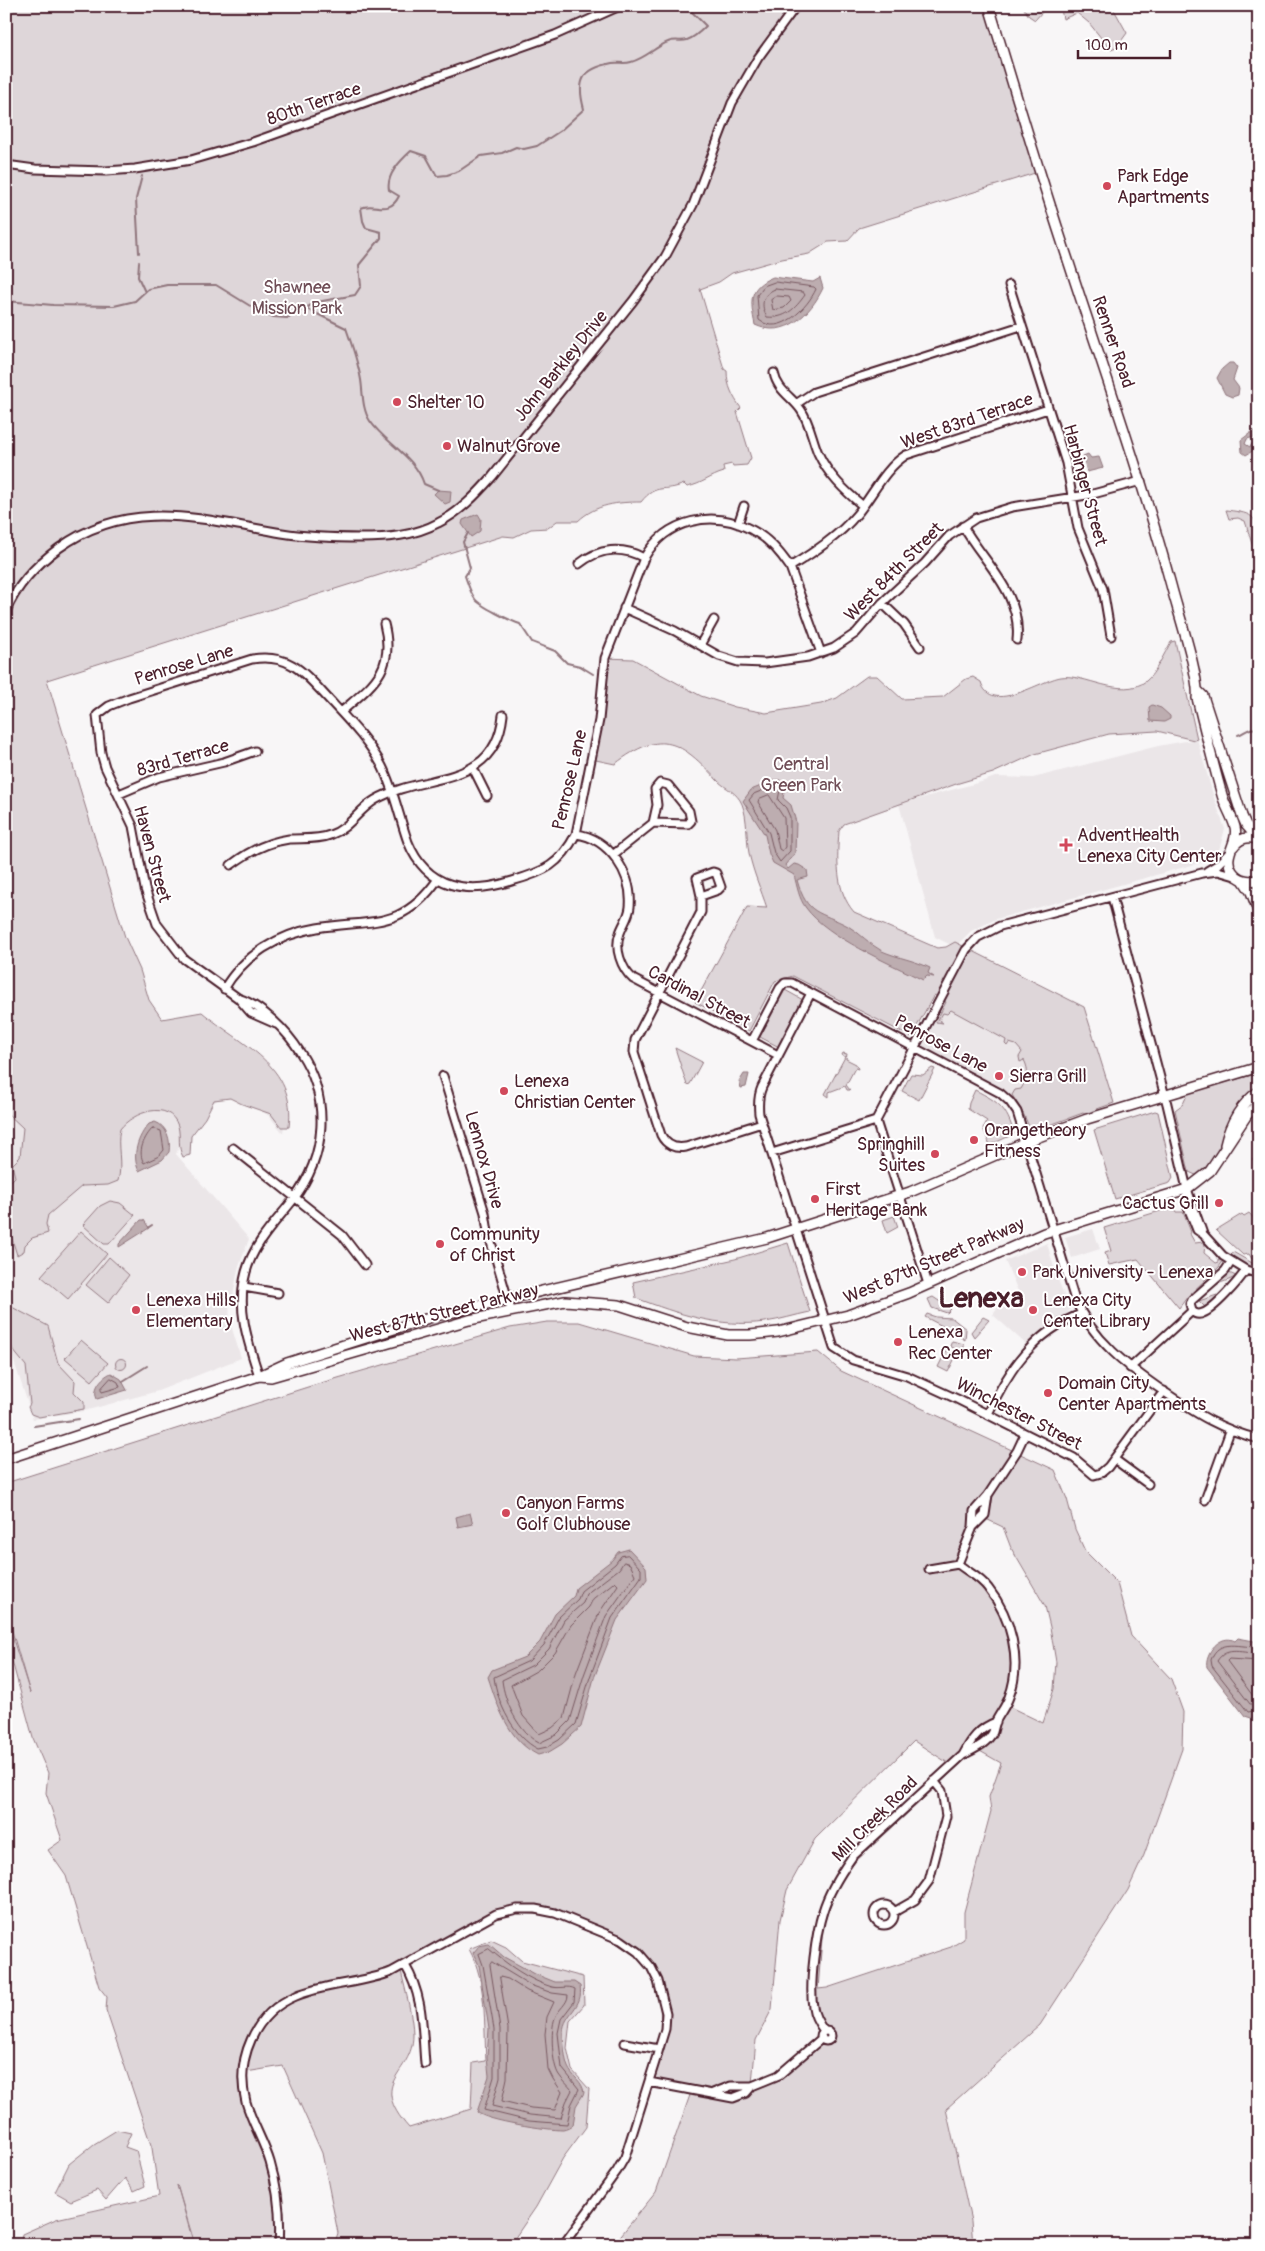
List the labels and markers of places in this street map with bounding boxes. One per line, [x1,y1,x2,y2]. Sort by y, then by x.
place label: Park Edge Apartments [1117,165,1209,209]
marker: Park Edge Apartments [1101,180,1113,192]
place label: Shelter 10 [407,391,485,414]
marker: Shelter 10 [391,396,403,408]
place label: Walnut Grove [457,435,560,458]
marker: Walnut Grove [441,440,453,452]
place label: AdventHealth Lenexa City Center [1077,824,1222,868]
marker: AdventHealth Lenexa City Center [1059,838,1073,852]
place label: Sierra Grill [1009,1065,1087,1088]
place label: Lenexa Christian Center [514,1070,636,1114]
marker: Sierra Grill [993,1070,1005,1082]
marker: Lenexa Christian Center [498,1085,510,1097]
place label: Orangetheory Fitness [984,1119,1086,1163]
place label: Springhill Suites [857,1133,925,1177]
marker: Orangetheory Fitness [968,1134,980,1146]
marker: Springhill Suites [929,1148,941,1160]
place label: First Heritage Bank [825,1178,928,1222]
place label: Cactus Grill [1122,1192,1209,1215]
marker: First Heritage Bank [809,1193,821,1205]
marker: Cactus Grill [1213,1197,1225,1209]
place label: Community of Christ [450,1223,540,1267]
marker: Community of Christ [434,1238,446,1250]
place label: Park University - Lenexa [1032,1261,1213,1284]
marker: Park University - Lenexa [1016,1266,1028,1278]
place label: Lenexa Hills Elementary [146,1289,236,1333]
place label: Lenexa City Center Library [1043,1289,1151,1333]
marker: Lenexa Hills Elementary [130,1304,142,1316]
marker: Lenexa City Center Library [1027,1304,1039,1316]
place label: Lenexa Rec Center [908,1321,993,1365]
marker: Lenexa Rec Center [892,1336,904,1348]
place label: Domain City Center Apartments [1058,1372,1206,1416]
marker: Domain City Center Apartments [1042,1387,1054,1399]
place label: Canyon Farms Golf Clubhouse [516,1492,631,1536]
marker: Canyon Farms Golf Clubhouse [500,1507,512,1519]

